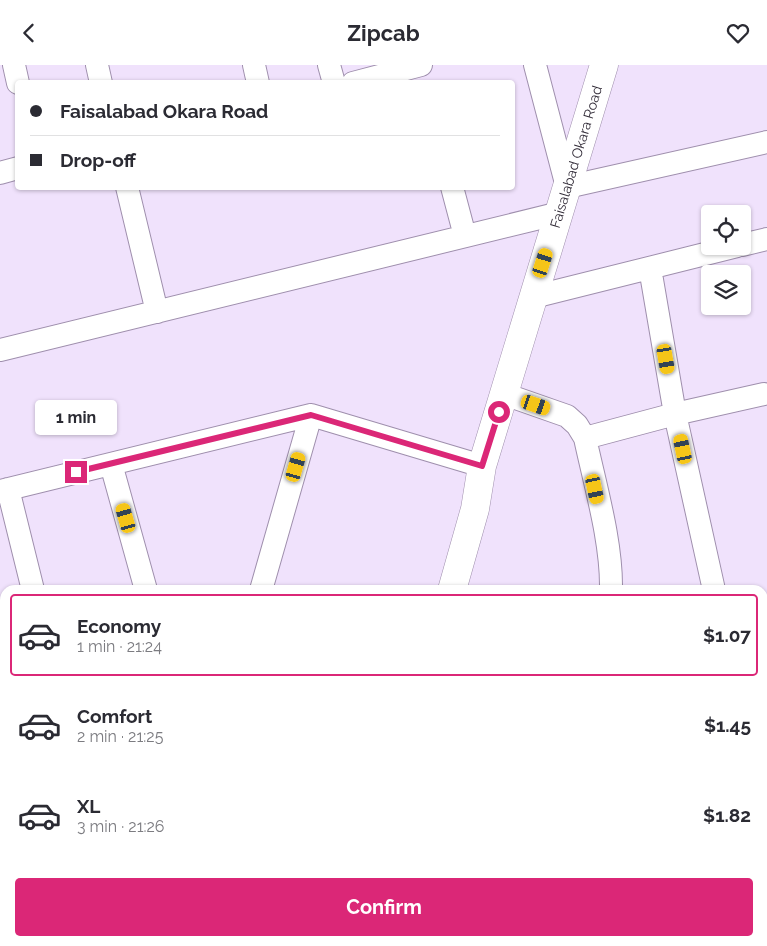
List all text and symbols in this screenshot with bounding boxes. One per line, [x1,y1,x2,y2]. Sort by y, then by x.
icon: back [15,19,43,47]
icon: heart [724,19,752,47]
text: Zipcab [347,20,420,46]
street label: Faisalabad Okara Road [547,84,605,230]
text: Faisalabad Okara Road [60,100,268,122]
text: Drop-off [60,149,136,171]
map controls [701,205,751,315]
button: locate [701,205,751,255]
car [531,246,554,280]
button: layers [701,265,751,315]
car [656,343,675,375]
car [519,393,552,417]
callout: 1 min [35,399,117,435]
route start [488,401,510,423]
text: 1 min [56,408,96,427]
car [672,433,693,465]
car [284,451,307,483]
route end [65,461,87,483]
car [584,473,605,505]
car [114,502,137,534]
icon: car [17,613,62,658]
text: Economy [77,615,161,637]
text: $1.07 [703,624,751,646]
text: 1 min · 21:24 [77,637,162,656]
icon: car [17,703,62,748]
text: Comfort [77,705,152,727]
text: $1.45 [704,714,751,736]
text: 2 min · 21:25 [77,727,163,746]
icon: car [17,793,62,838]
text: XL [77,795,100,817]
text: $1.82 [703,804,751,826]
text: 3 min · 21:26 [77,817,165,836]
button: Confirm [15,878,753,936]

